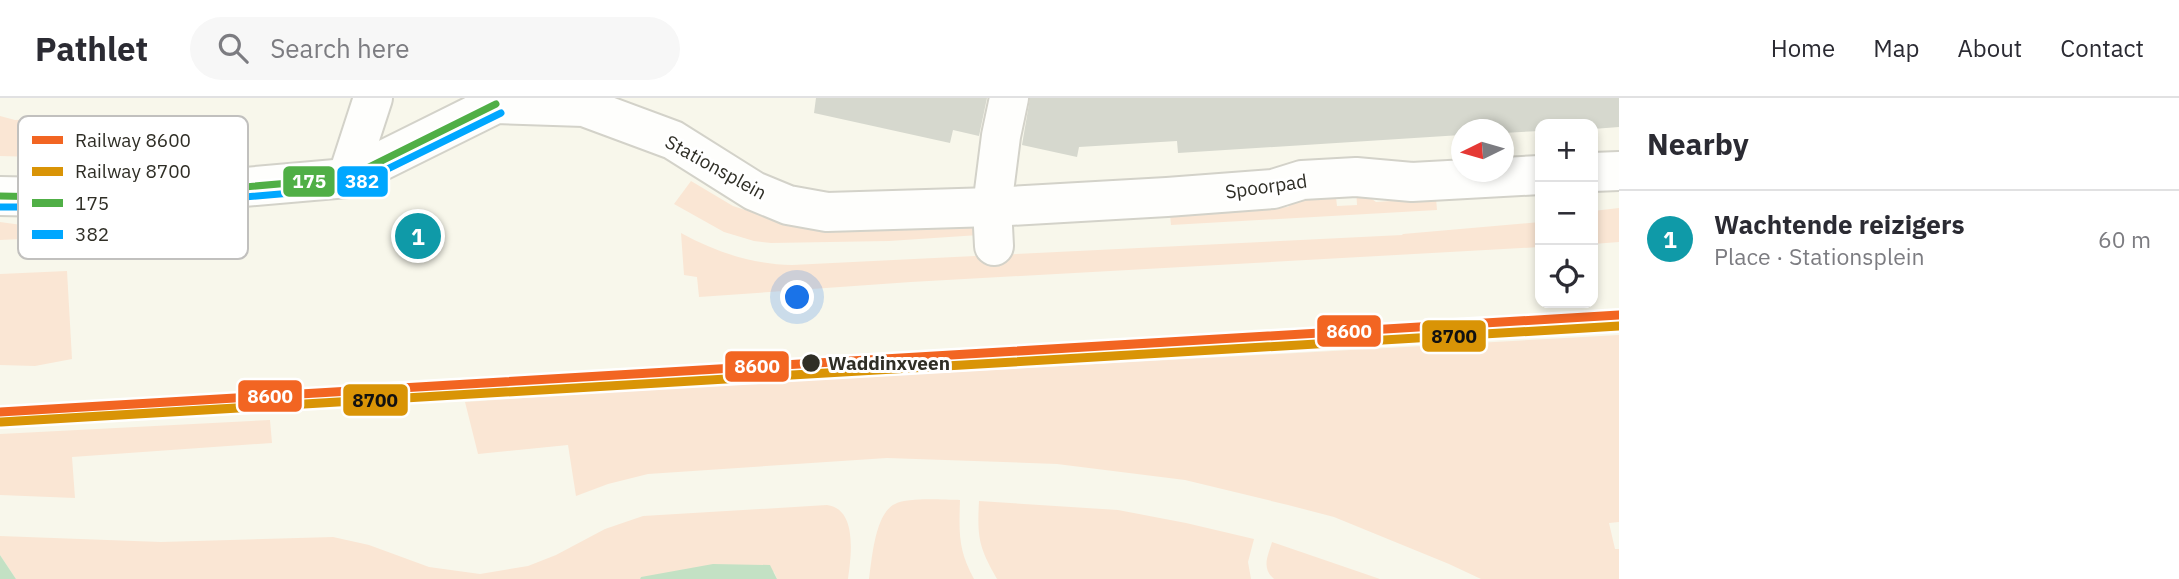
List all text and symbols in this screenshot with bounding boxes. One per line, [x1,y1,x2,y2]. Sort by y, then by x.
search box [190,17,680,80]
text: Pathlet [35,27,148,70]
icon: search [214,29,252,67]
text: Search here [270,31,410,65]
text: Home [1771,32,1835,64]
text: Map [1873,32,1919,64]
text: About [1957,32,2022,64]
text: Contact [2060,32,2144,64]
legend [18,116,248,259]
north arrow [1451,119,1514,182]
map controls [1535,119,1598,308]
button: + [1535,119,1598,182]
text: Nearby [1647,124,1749,163]
text: Railway 8600 [75,128,191,152]
street label: Stationsplein [661,129,771,205]
text: Railway 8700 [75,159,191,183]
line badge: 175 [282,165,336,198]
line badge: 382 [336,165,389,198]
street label: Spoorpad [1223,168,1309,204]
text: 175 [292,169,326,193]
text: 382 [345,169,379,193]
button: − [1535,182,1598,245]
text: 175 [75,191,109,215]
text: Wachtende reizigers [1714,207,1965,241]
pin: 1 [395,210,441,262]
text: 382 [75,222,109,246]
text: 1 [1663,224,1677,254]
text: 60 m [2098,224,2151,254]
text: Place · Stationsplein [1714,241,1925,271]
button: locate [1535,245,1598,308]
your location [780,280,814,314]
line badge: 8600 [1316,314,1382,348]
text: 8600 [1326,319,1372,343]
line badge: 8700 [1421,319,1487,353]
text: 8700 [1431,324,1477,348]
line badge: 8600 [724,350,790,383]
place label: Waddinxveen [828,351,950,375]
marker: Waddinxveen [800,352,822,374]
text: 8600 [734,354,780,378]
line badge: 8600 [237,379,303,413]
line badge: 8700 [342,383,409,417]
text: 8600 [247,384,293,408]
text: 8700 [352,388,398,412]

